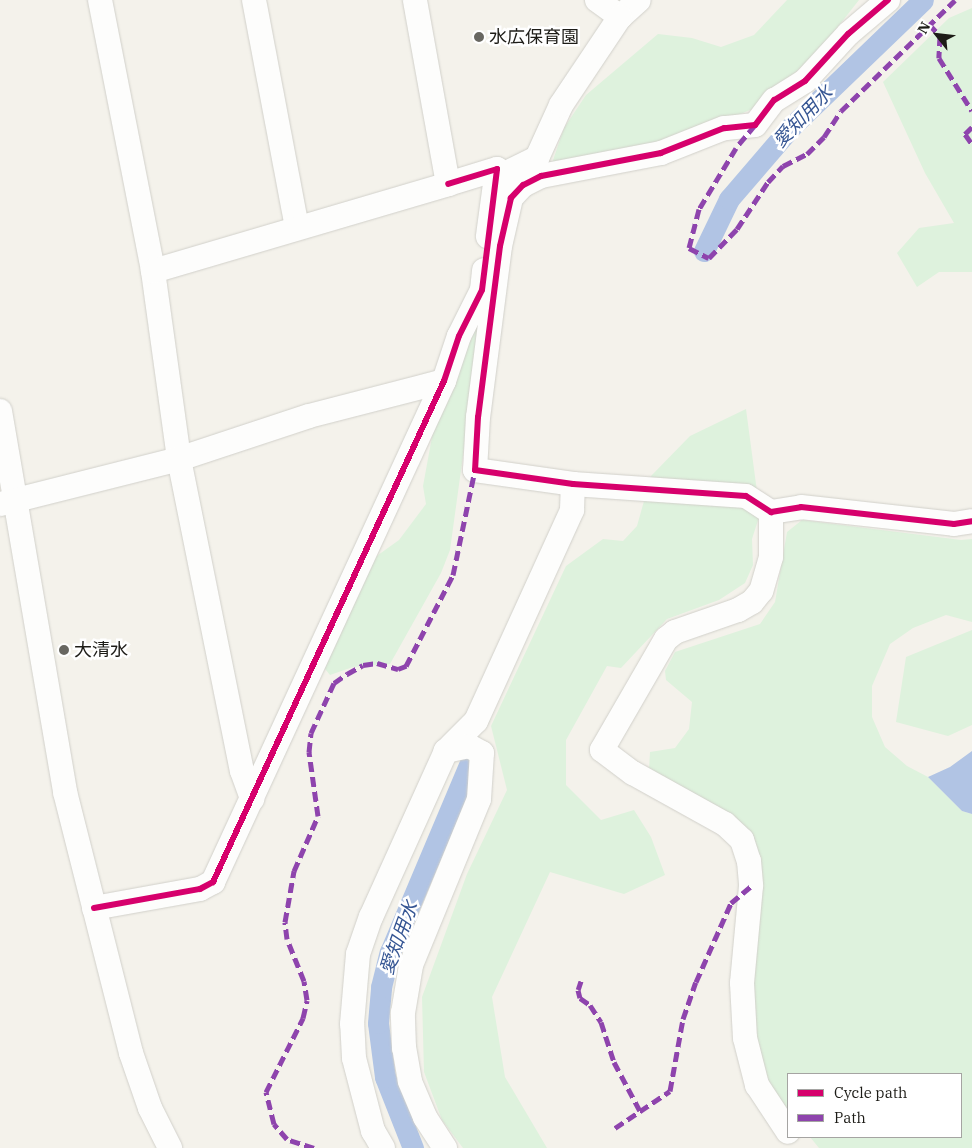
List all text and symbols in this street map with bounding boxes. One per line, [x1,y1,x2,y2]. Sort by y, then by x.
north arrow [912,10,962,60]
text: N [913,19,934,37]
place label: 水広保育園 [489,26,579,48]
marker: 水広保育園 [473,31,485,43]
water label: 愛知用水 [768,82,838,152]
place label: 大清水 [74,639,128,661]
marker: 大清水 [58,644,70,656]
water label: 愛知用水 [375,898,423,978]
legend [787,1073,962,1138]
text: Cycle path [834,1083,907,1102]
text: Path [834,1108,866,1127]

